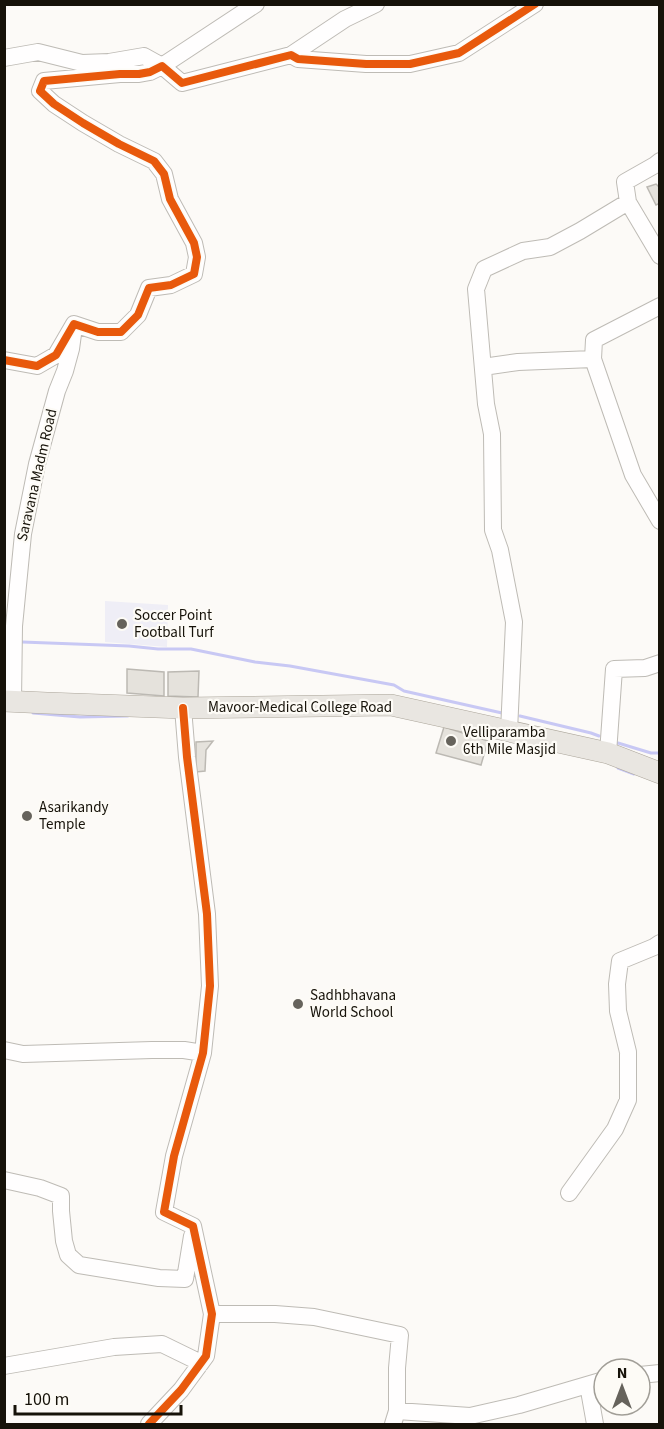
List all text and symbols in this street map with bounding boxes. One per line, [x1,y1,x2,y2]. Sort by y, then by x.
street label: Saravana Madm Road [12,407,62,543]
place label: Soccer Point Football Turf [134,605,214,643]
marker: Soccer Point Football Turf [115,617,129,631]
street label: Mavoor-Medical College Road [208,697,392,718]
place label: Velliparamba 6th Mile Masjid [463,722,556,760]
marker: Velliparamba 6th Mile Masjid [444,734,458,748]
place label: Asarikandy Temple [39,797,109,835]
marker: Asarikandy Temple [20,809,34,823]
place label: Sadhbhavana World School [310,985,396,1023]
marker: Sadhbhavana World School [291,997,305,1011]
north arrow [592,1357,652,1417]
text: N [617,1362,627,1384]
scale bar [15,1378,182,1416]
text: 100 m [24,1387,69,1412]

